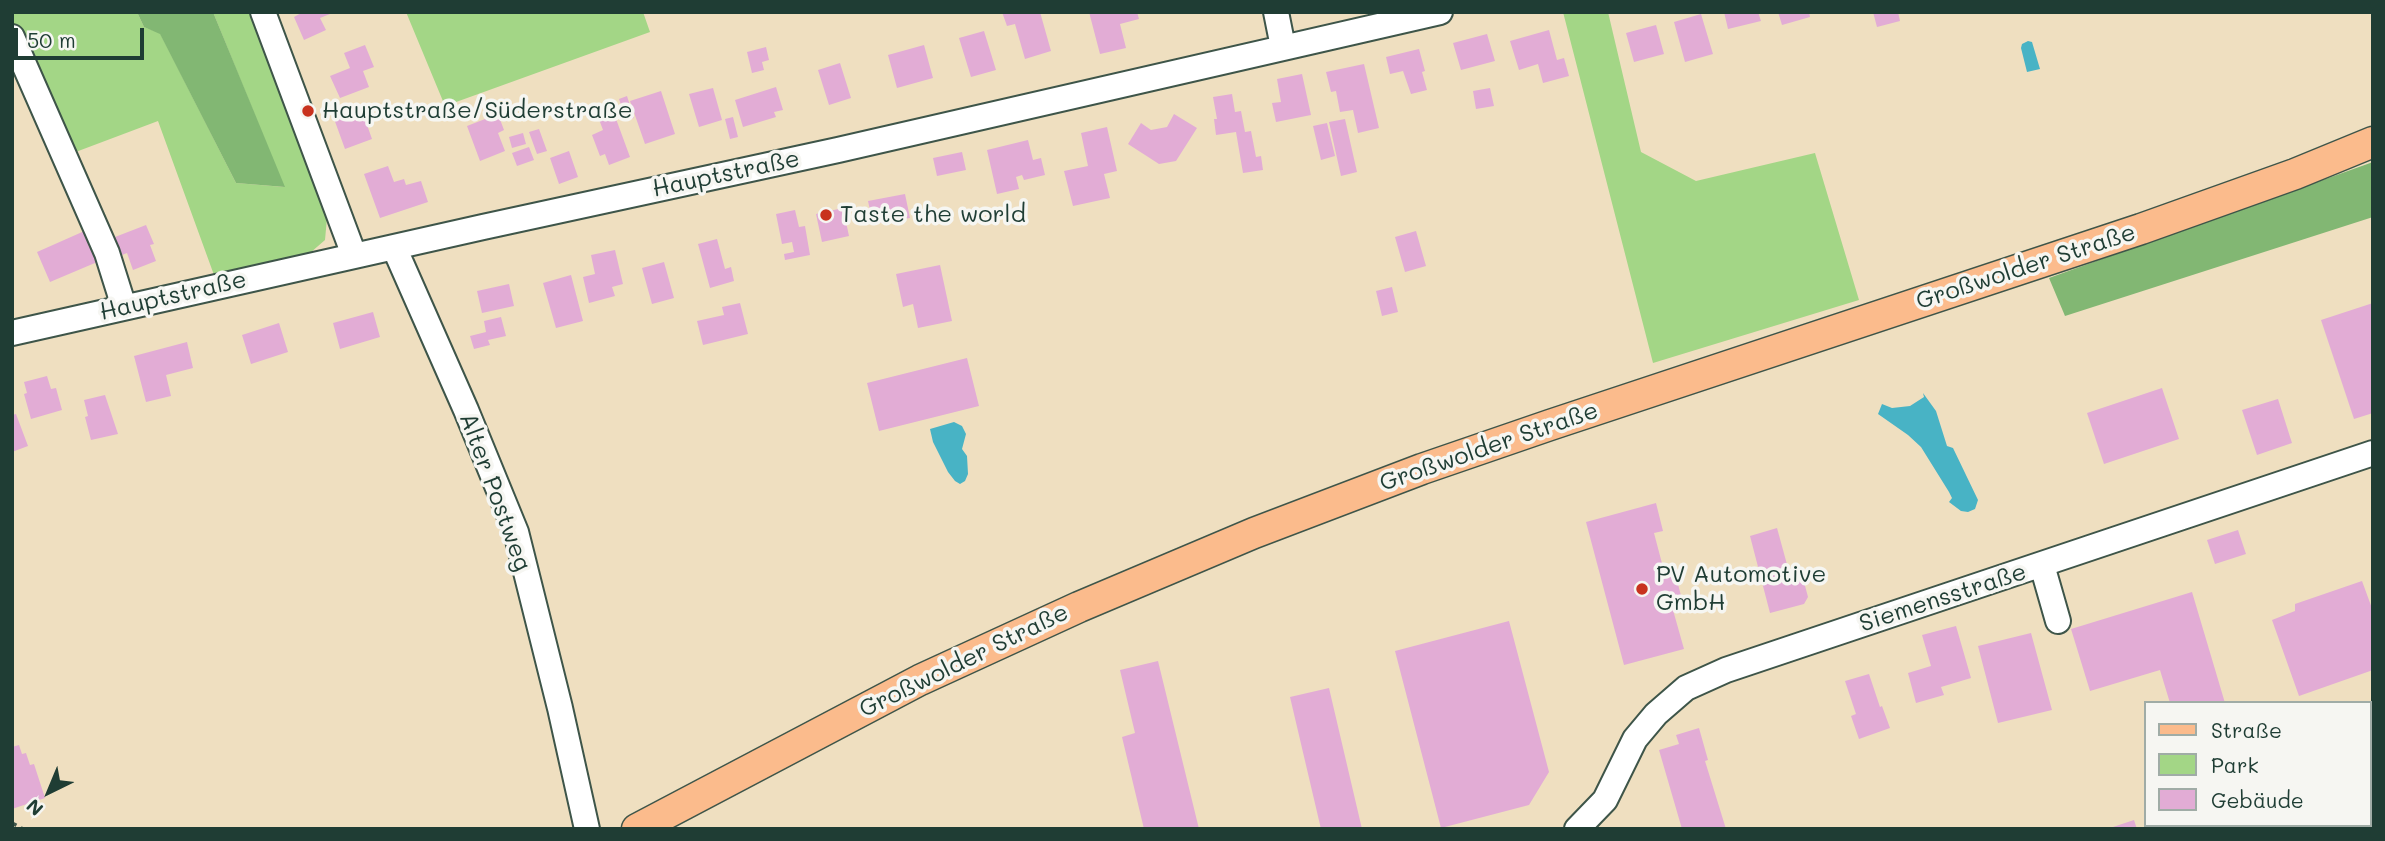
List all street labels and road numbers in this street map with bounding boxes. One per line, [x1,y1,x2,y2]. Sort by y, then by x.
street label: Hauptstraße [650,144,802,204]
street label: Großwolder Straße [1913,218,2139,316]
street label: Hauptstraße [97,265,249,327]
street label: Großwolder Straße [1376,396,1602,498]
street label: Alter Postweg [453,409,537,575]
street label: Siemensstraße [1856,557,2030,639]
street label: Großwolder Straße [855,598,1073,724]

